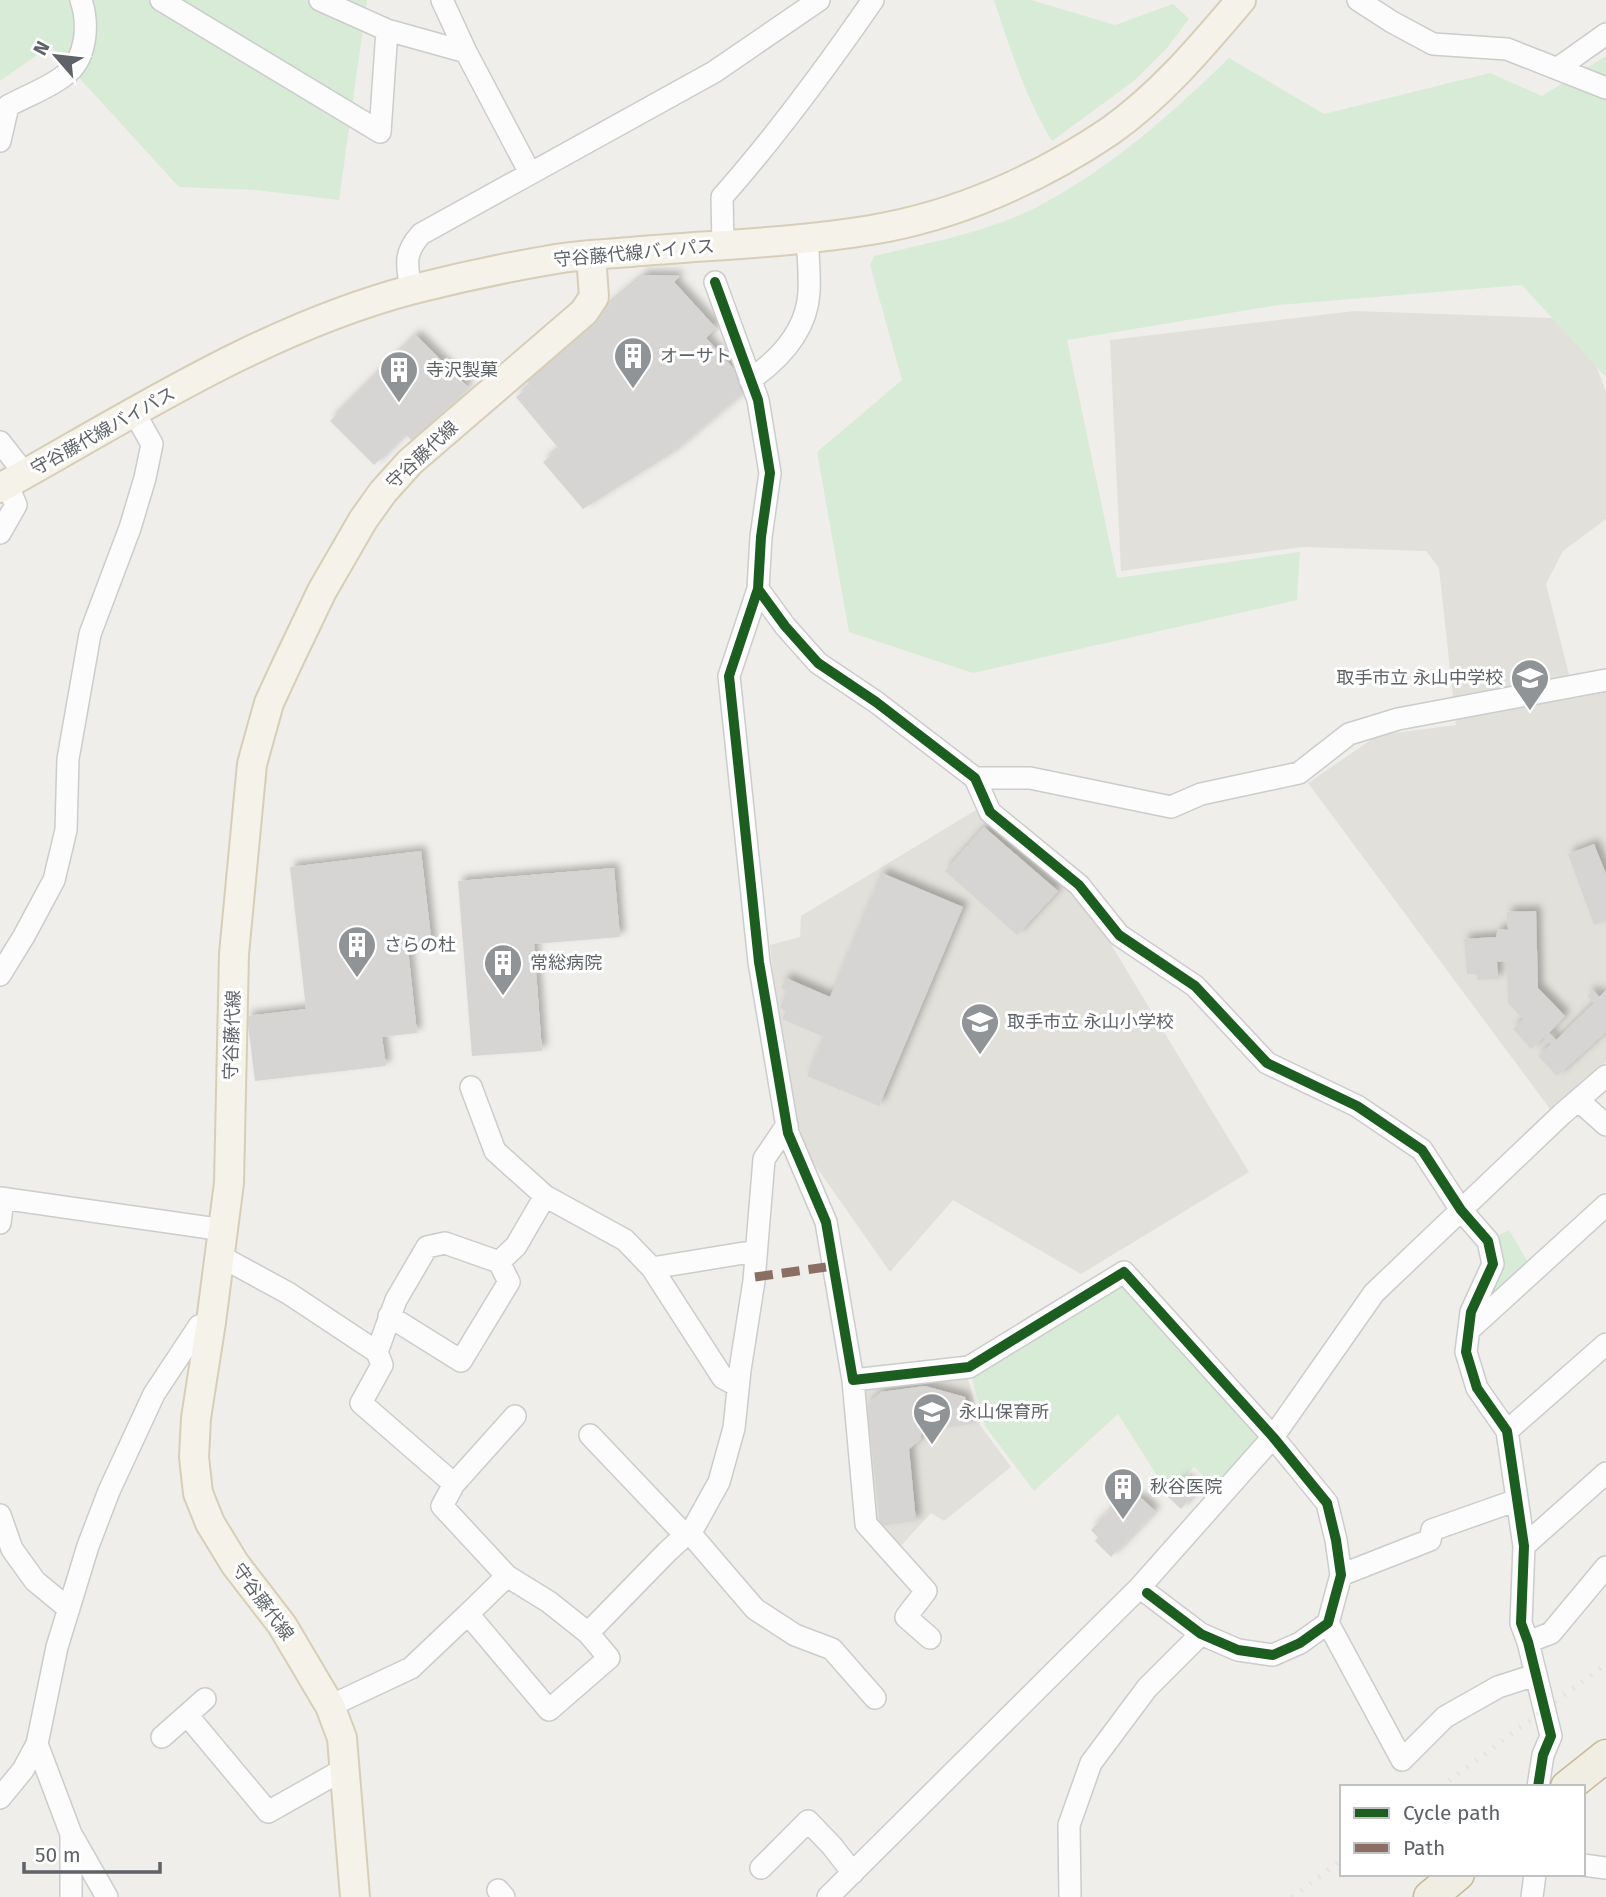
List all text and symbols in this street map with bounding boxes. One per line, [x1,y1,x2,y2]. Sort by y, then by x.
north arrow [21,21,91,91]
text: N [28,37,55,59]
street label: 守谷藤代線バイパス [553,235,715,271]
building icon: オーサト [612,335,654,390]
place label: オーサト [660,345,732,367]
building icon: 寺沢製菓 [378,349,420,404]
place label: 寺沢製菓 [426,359,498,381]
street label: 守谷藤代線バイパス [27,382,179,480]
street label: 守谷藤代線 [382,416,462,494]
school or university icon: 取手市立 永山中学校 [1509,657,1551,712]
place label: 取手市立 永山中学校 [1336,667,1503,689]
building icon: さらの杜 [336,924,378,979]
place label: さらの杜 [384,934,456,956]
building icon: 常総病院 [482,942,524,997]
place label: 常総病院 [530,952,602,974]
street label: 守谷藤代線 [219,990,245,1080]
school or university icon: 取手市立 永山小学校 [959,1001,1001,1056]
place label: 取手市立 永山小学校 [1007,1011,1174,1033]
school or university icon: 永山保育所 [911,1391,953,1446]
place label: 永山保育所 [959,1401,1049,1423]
building icon: 秋谷医院 [1102,1466,1144,1521]
place label: 秋谷医院 [1150,1476,1222,1498]
street label: 守谷藤代線 [228,1559,298,1645]
legend [1340,1785,1585,1876]
text: Cycle path [1403,1800,1501,1826]
scale bar [24,1830,161,1874]
text: Path [1403,1835,1445,1861]
text: 50 m [35,1842,81,1868]

